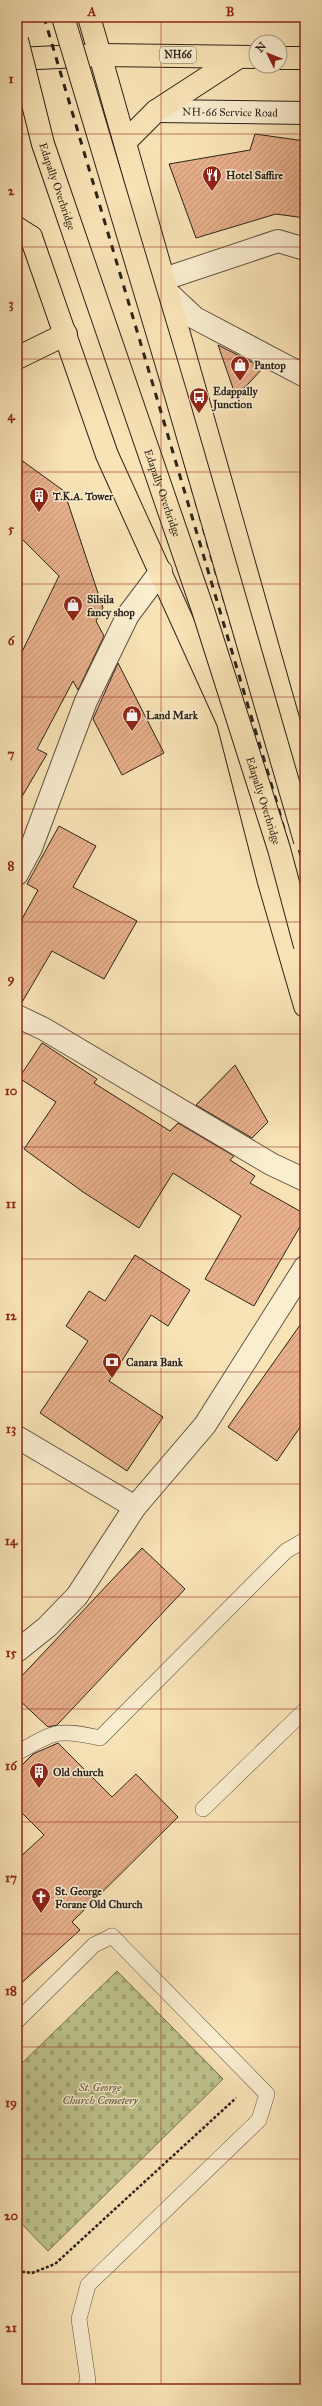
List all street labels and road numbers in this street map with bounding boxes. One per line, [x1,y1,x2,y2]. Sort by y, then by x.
road number: NH66 [160,47,196,63]
street label: NH-66 Service Road [182,105,278,119]
street label: Edapally Overbridge [37,141,79,232]
street label: Edapally Overbridge [142,447,184,539]
street label: Edapally Overbridge [244,755,284,847]

